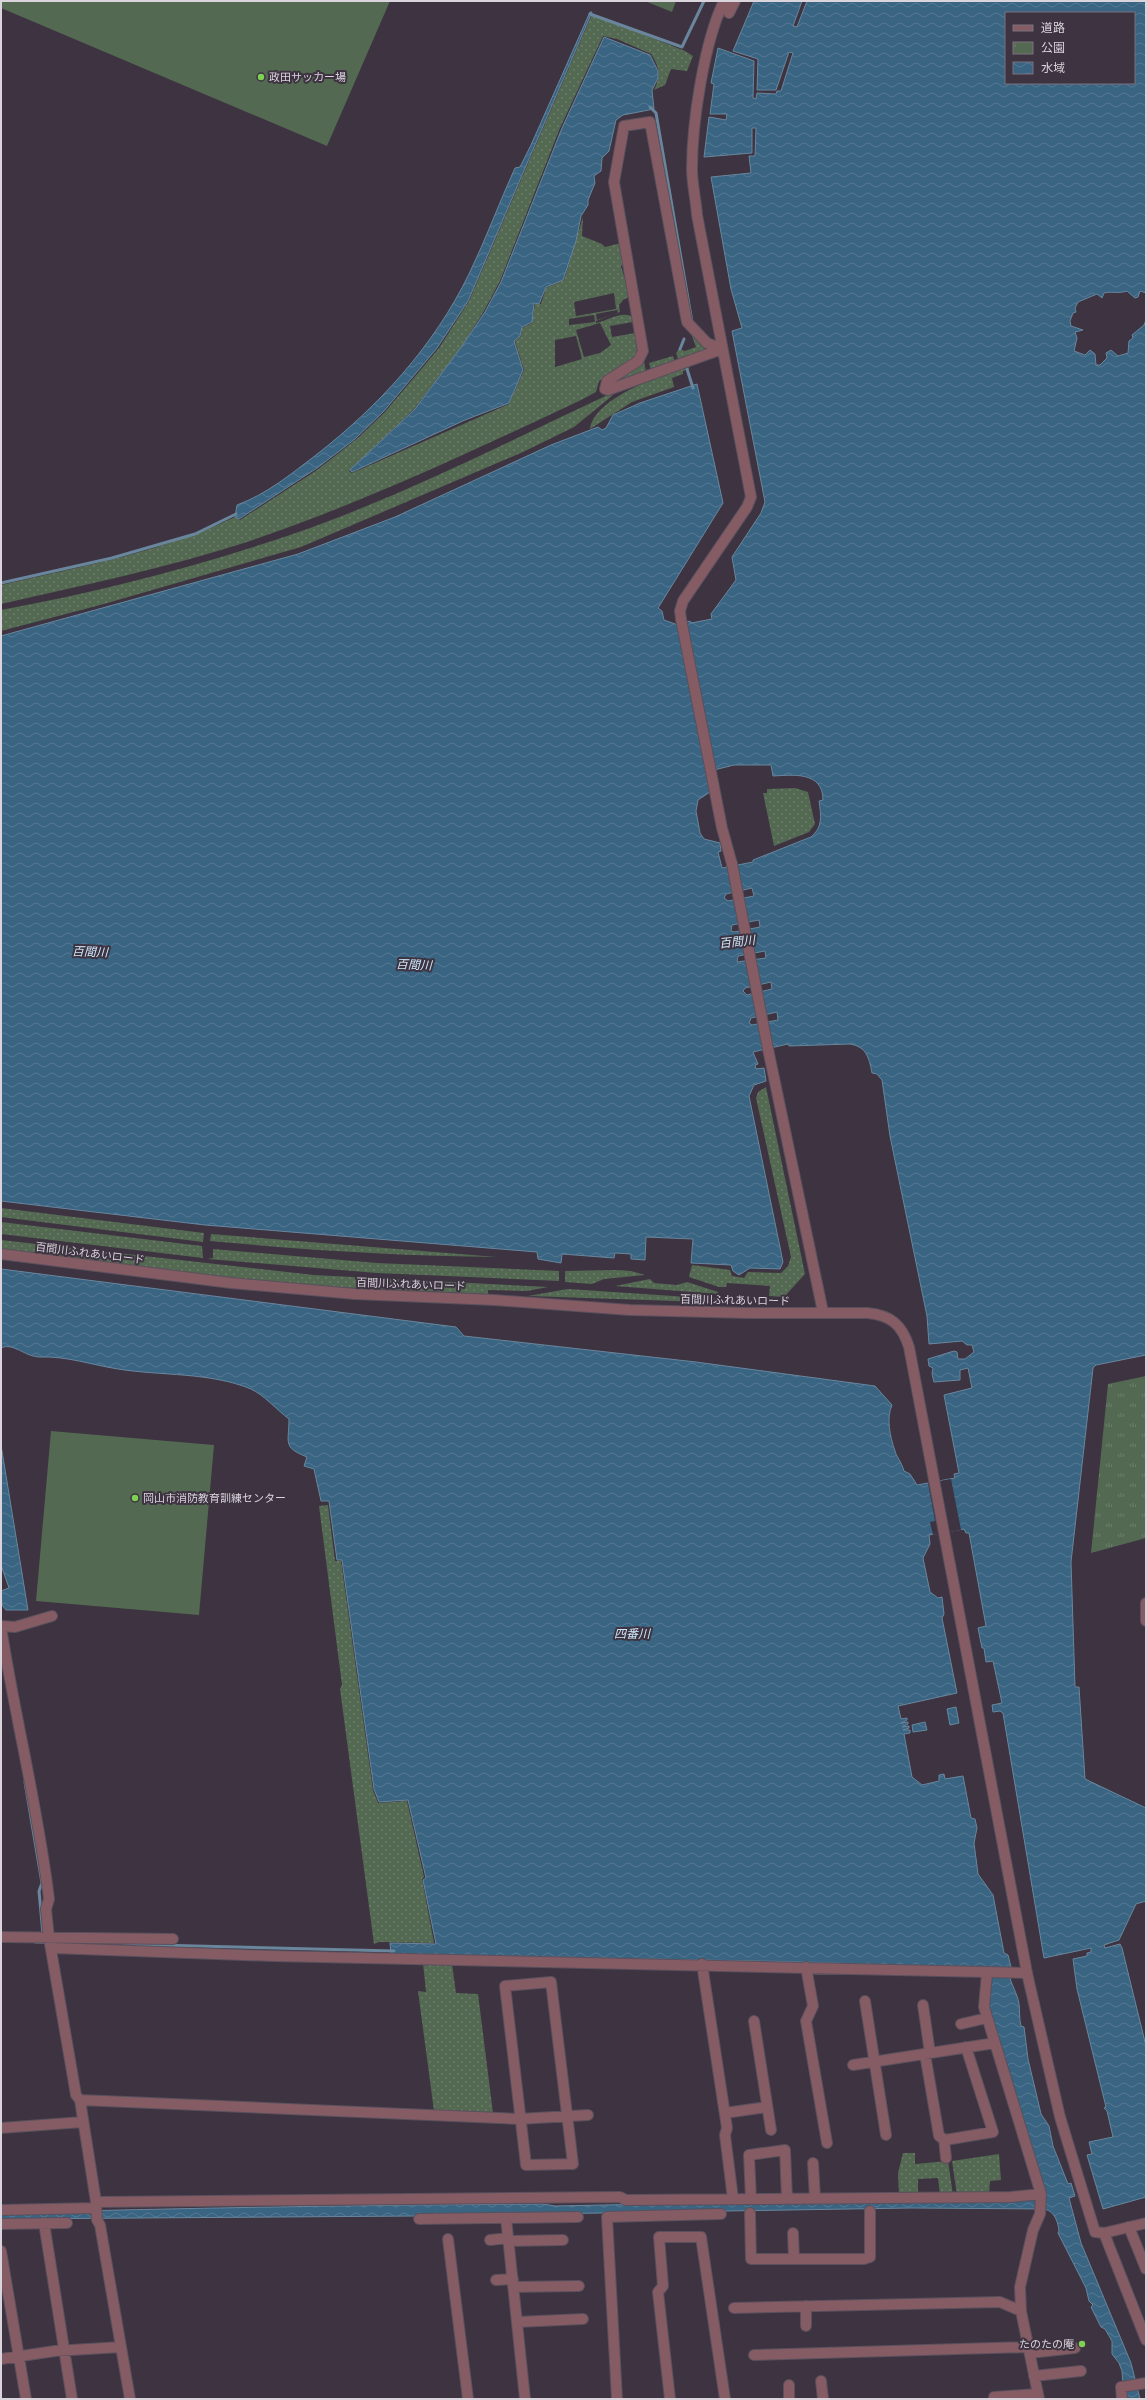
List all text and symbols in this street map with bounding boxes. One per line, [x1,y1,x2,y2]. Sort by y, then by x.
legend [1005,12,1135,84]
text: 道路 [1041,20,1065,35]
text: 公園 [1041,40,1065,55]
text: 水域 [1041,60,1065,75]
place label: 政田サッカー場 [269,70,346,83]
marker: 政田サッカー場 [256,72,266,82]
water label: 百間川 [718,932,758,951]
water label: 百間川 [72,943,110,960]
water label: 百間川 [396,956,434,973]
street label: 百間川ふれあいロード [35,1239,145,1266]
street label: 百間川ふれあいロード [356,1275,466,1292]
street label: 百間川ふれあいロード [680,1292,790,1307]
place label: 岡山市消防教育訓練センター [143,1491,286,1504]
marker: 岡山市消防教育訓練センター [130,1493,140,1503]
water label: 四番川 [614,1626,652,1641]
place label: たのたの庵 [1019,2337,1074,2350]
marker: たのたの庵 [1077,2339,1087,2349]

